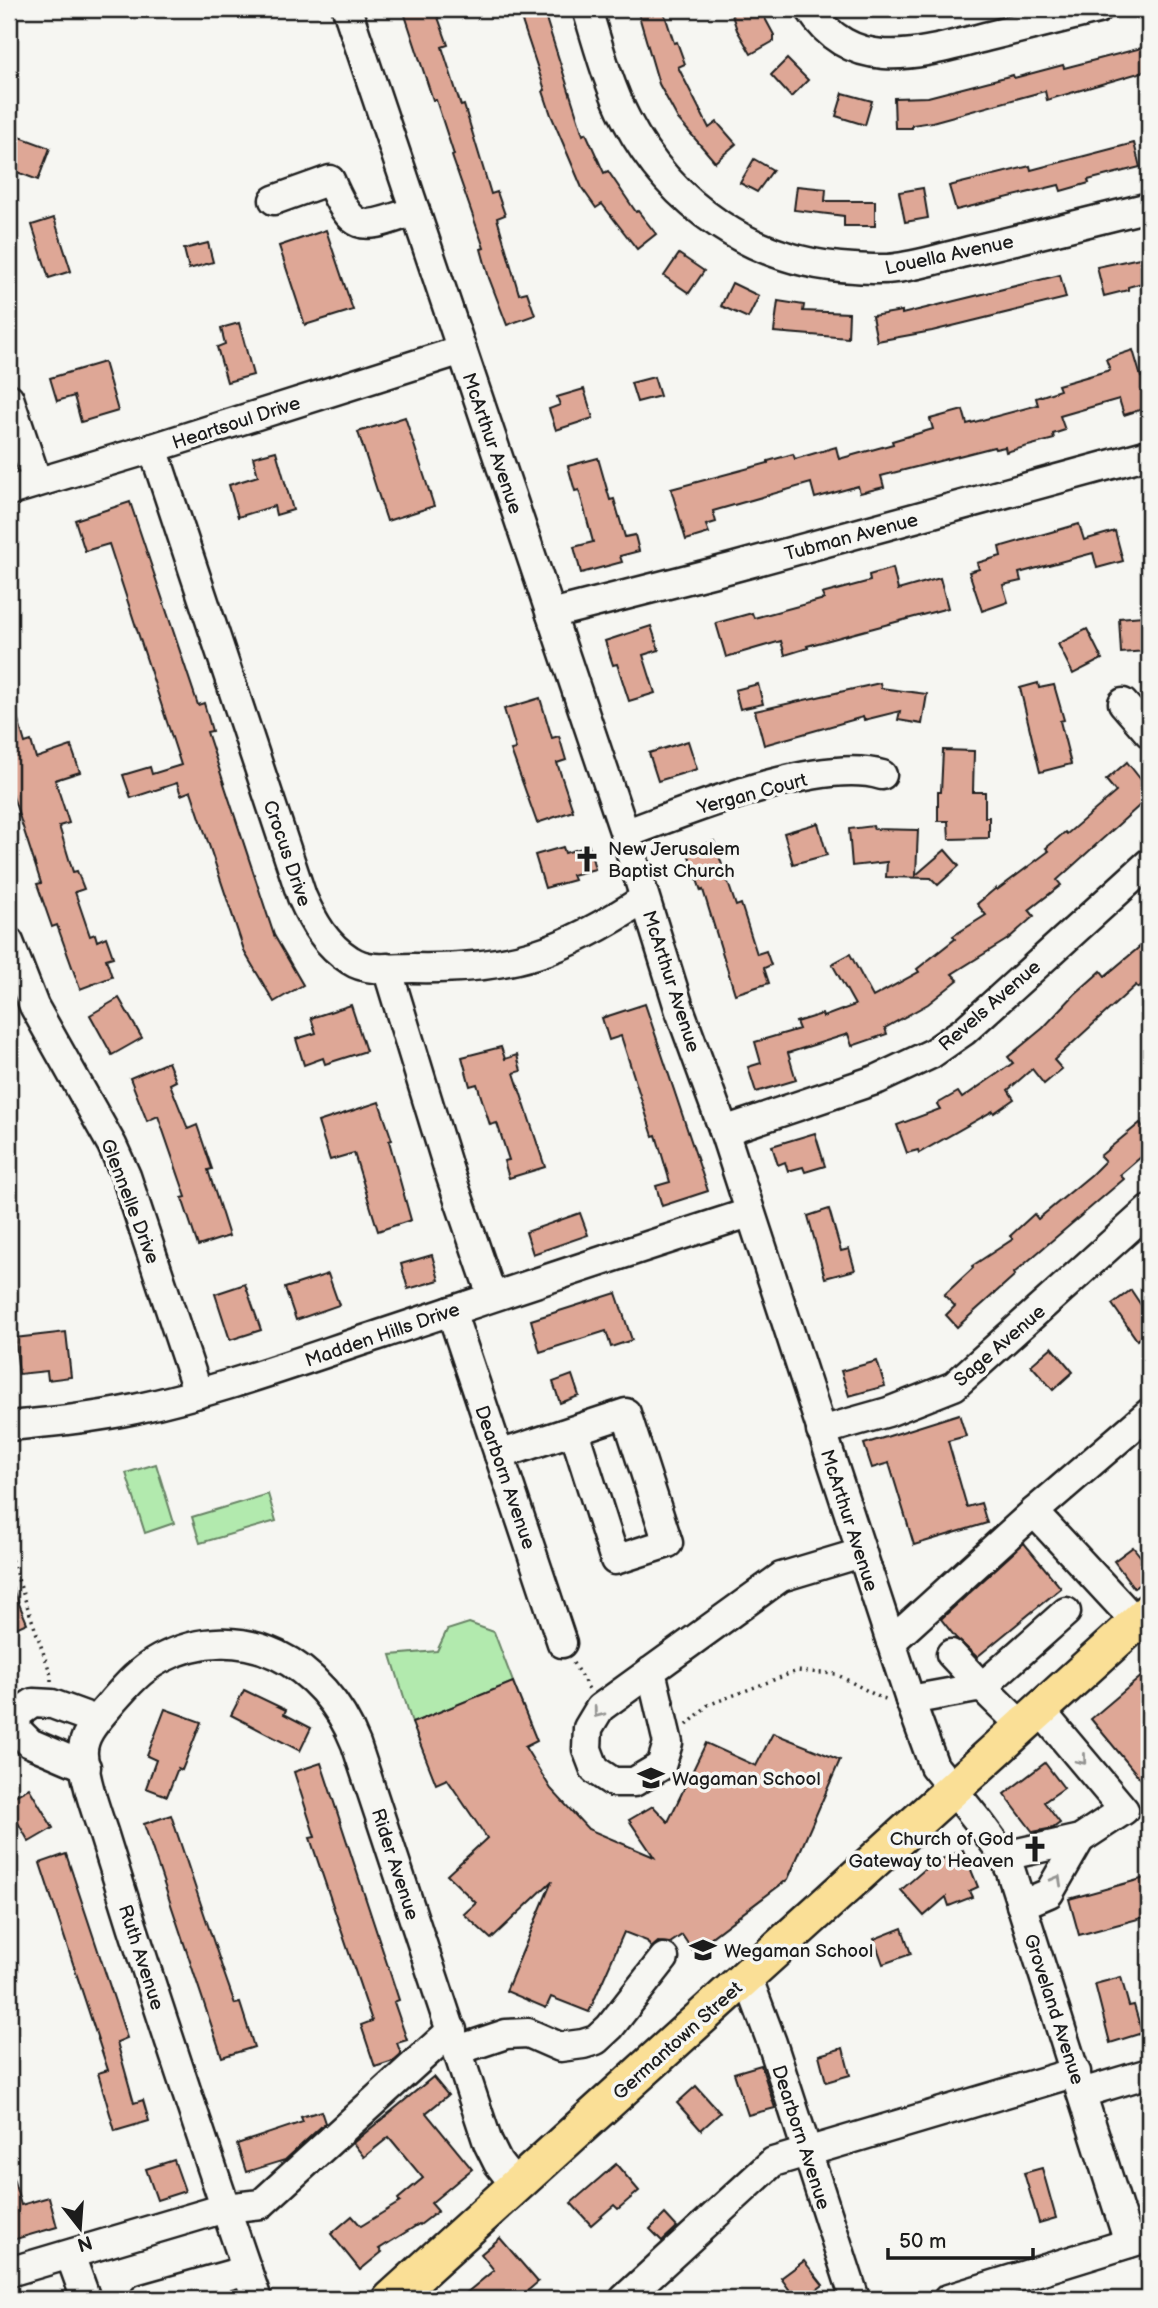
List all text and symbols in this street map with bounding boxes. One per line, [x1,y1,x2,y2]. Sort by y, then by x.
street label: Louella Avenue [883,231,1016,280]
street label: McArthur Avenue [457,370,527,517]
street label: Heartsoul Drive [170,392,303,455]
street label: Tubman Avenue [782,509,921,566]
street label: Yergan Court [694,769,810,820]
street label: Crocus Drive [258,797,315,910]
place label: New Jerusalem Baptist Church [608,838,740,883]
church icon: New Jerusalem Baptist Church [572,844,602,874]
street label: McArthur Avenue [637,908,704,1055]
street label: Revels Avenue [934,956,1046,1057]
street label: Glennelle Drive [95,1136,164,1267]
street label: Madden Hills Drive [302,1298,463,1373]
street label: Sage Avenue [950,1300,1050,1392]
street label: Dearborn Avenue [469,1403,540,1552]
street label: McArthur Avenue [815,1447,882,1594]
one-way arrow [594,1706,607,1718]
one-way arrow [1074,1752,1086,1765]
school or university icon: Wagaman School [636,1763,666,1793]
place label: Wagaman School [672,1768,821,1791]
street label: Rider Avenue [366,1806,423,1923]
place label: Church of God Gateway to Heaven [849,1828,1014,1873]
church icon: Church of God Gateway to Heaven [1020,1834,1050,1864]
one-way arrow [1049,1874,1062,1887]
street label: Ruth Avenue [113,1902,168,2013]
street label: Groveland Avenue [1018,1931,1089,2088]
school or university icon: Wegaman School [688,1935,718,1965]
place label: Wegaman School [724,1940,873,1963]
street label: Germantown Street [609,1977,747,2105]
street label: Dearborn Avenue [766,2062,835,2213]
north arrow [46,2192,116,2262]
scale bar [888,2217,1034,2261]
text: 50 m [899,2229,946,2254]
text: N [74,2230,95,2256]

